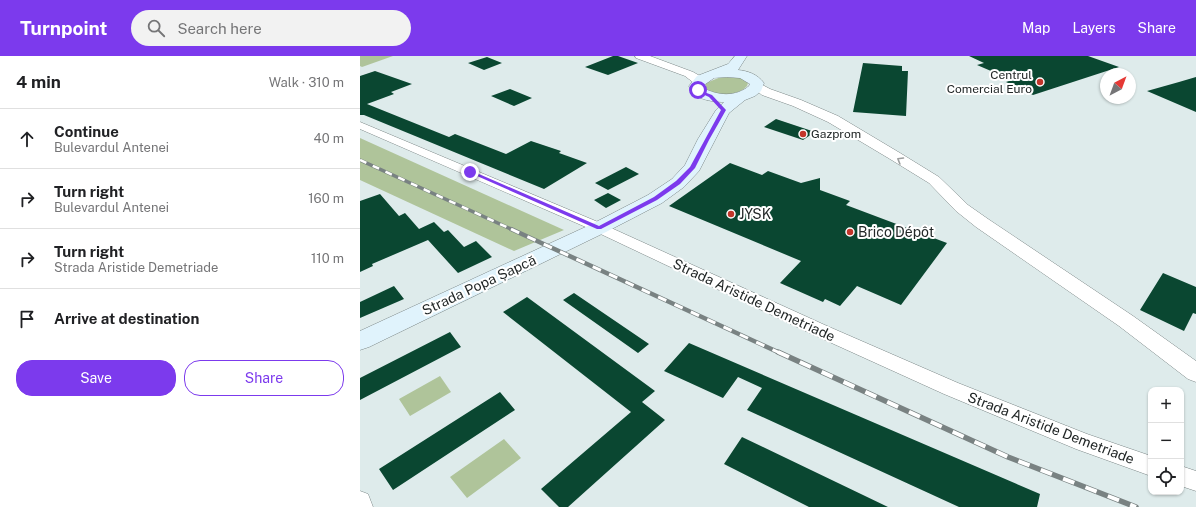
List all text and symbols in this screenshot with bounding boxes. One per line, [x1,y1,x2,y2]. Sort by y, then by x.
search box [131,10,411,46]
text: Turnpoint [20,17,107,39]
icon: search [145,17,167,39]
text: Search here [177,20,262,37]
text: Map [1022,20,1050,36]
text: Layers [1072,20,1116,36]
text: Share [1138,20,1176,36]
place label: Centrul Comercial Euro [947,68,1032,96]
north arrow [1100,68,1136,104]
text: 4 min [16,72,61,92]
text: Walk · 310 m [269,75,344,90]
marker: Centrul Comercial Euro [1035,77,1045,87]
route start [689,81,707,99]
text: Continue [54,123,119,140]
place label: Gazprom [811,127,861,141]
icon: ahead [16,128,38,150]
marker: Gazprom [798,129,808,139]
text: 40 m [313,131,344,146]
text: Bulevardul Antenei [54,140,169,155]
one-way arrow [897,157,904,164]
route end [461,163,479,181]
text: Turn right [54,183,124,200]
icon: right [16,188,38,210]
text: 160 m [308,191,344,206]
text: Bulevardul Antenei [54,200,169,215]
place label: JYSK [739,206,772,222]
marker: JYSK [726,209,736,219]
place label: Brico Dépôt [858,224,934,240]
marker: Brico Dépôt [845,227,855,237]
text: Turn right [54,243,124,260]
icon: right [16,248,38,270]
text: 110 m [311,251,344,266]
street label: Strada Popa Șapcă [420,252,538,318]
street label: Strada Aristide Demetriade [670,255,838,345]
text: Strada Aristide Demetriade [54,260,218,275]
icon: arrive [16,308,38,330]
text: Arrive at destination [54,310,199,327]
button: Save [16,360,176,396]
button: Share [184,360,344,396]
map controls [1148,387,1184,495]
button: + [1148,387,1184,423]
street label: Strada Aristide Demetriade [965,389,1137,467]
button: − [1148,423,1184,459]
button: locate [1148,459,1184,495]

